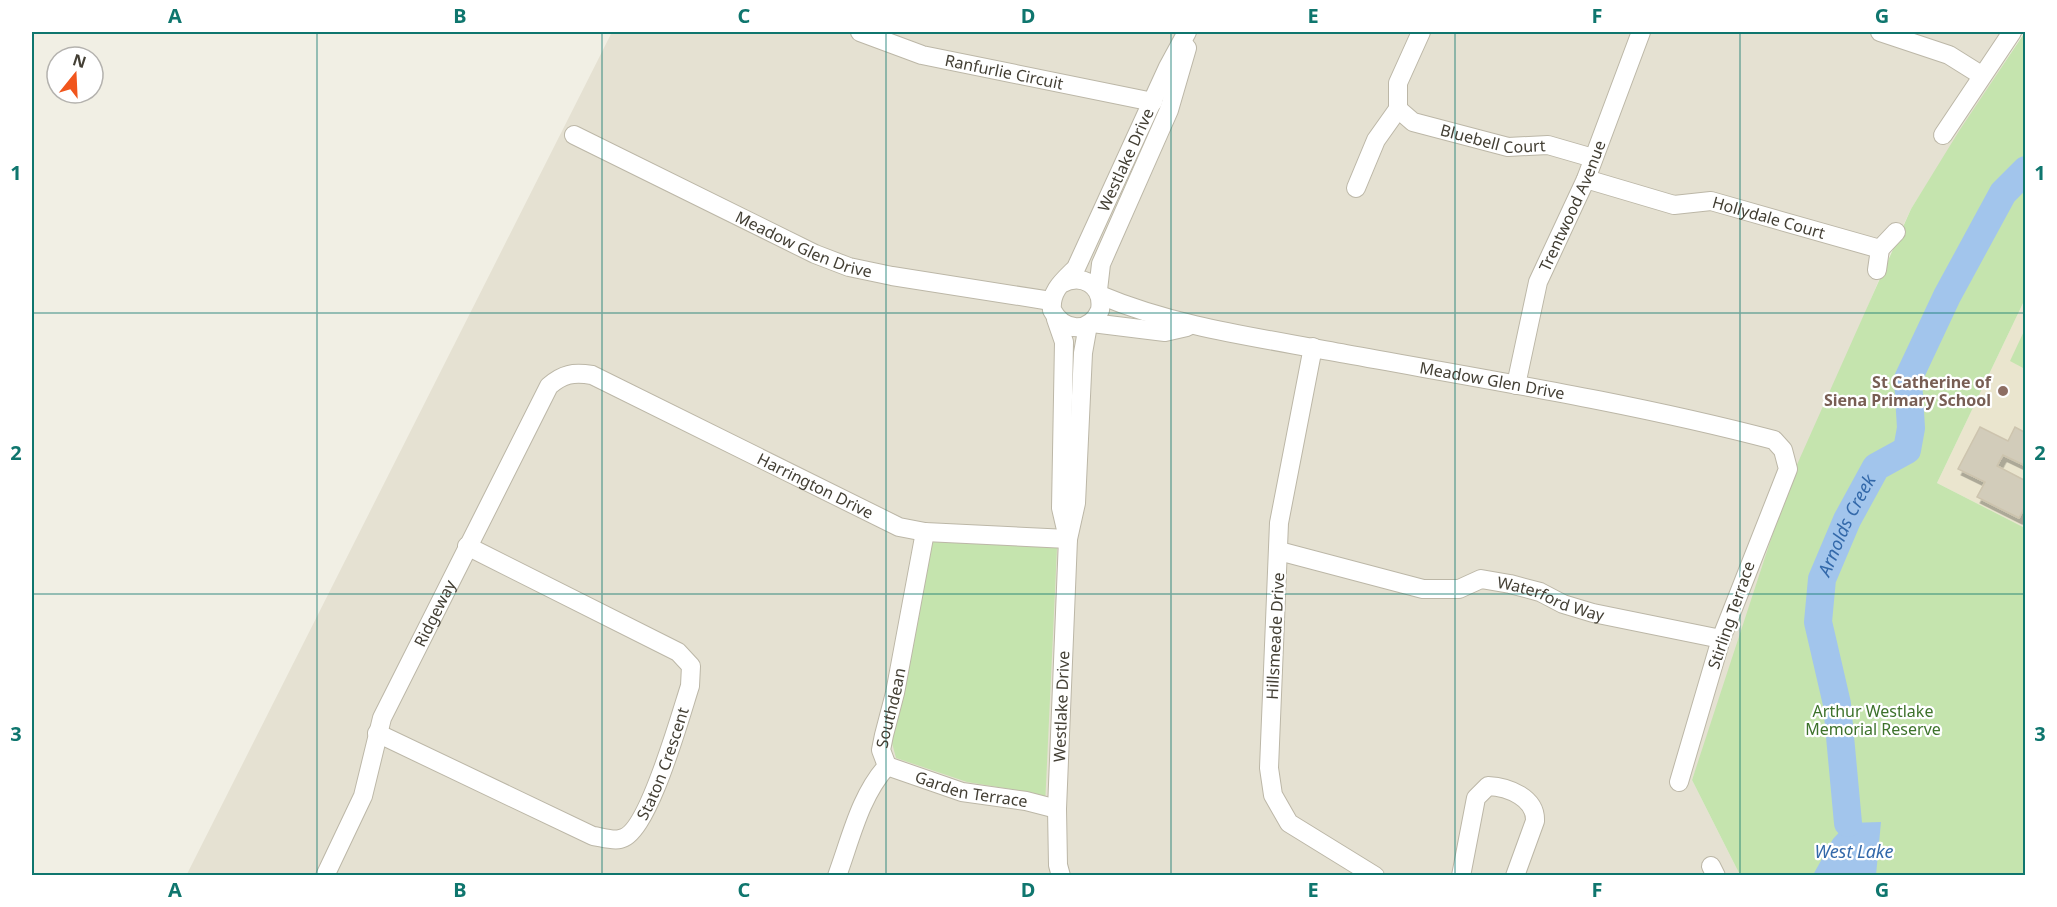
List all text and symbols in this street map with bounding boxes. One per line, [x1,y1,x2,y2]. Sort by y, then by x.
text: A [168,2,182,29]
text: B [453,2,467,29]
text: C [738,2,751,29]
text: D [1021,2,1035,29]
text: E [1307,2,1319,29]
text: F [1592,2,1602,29]
text: G [1875,2,1889,29]
north arrow [45,45,105,105]
text: N [70,48,89,73]
street label: Ranfurlie Circuit [943,49,1066,95]
street label: Westlake Drive [1092,104,1159,215]
street label: Bluebell Court [1438,119,1546,158]
street label: Trentwood Avenue [1534,137,1611,275]
text: 1 [10,159,22,186]
text: 1 [2034,159,2046,186]
street label: Hollydale Court [1710,191,1828,244]
street label: Meadow Glen Drive [732,205,874,283]
street label: Meadow Glen Drive [1418,356,1566,404]
place label: St Catherine of Siena Primary School [1824,371,1992,411]
marker: St Catherine of Siena Primary School [1996,384,2010,398]
text: 2 [10,439,22,466]
text: 2 [2034,439,2046,466]
street label: Harrington Drive [754,448,877,524]
water label: Arnolds Creek [1811,469,1881,581]
street label: Stirling Terrace [1702,558,1760,672]
street label: Waterford Way [1496,571,1607,626]
street label: Hillsmeade Drive [1261,572,1289,700]
street label: Ridgeway [409,575,461,651]
street label: Westlake Drive [1048,650,1074,763]
street label: Southdean [871,666,910,750]
park label: Arthur Westlake Memorial Reserve [1805,700,1941,740]
street label: Staton Crescent [631,704,694,824]
text: 3 [10,720,22,747]
text: 3 [2034,720,2046,747]
street label: Garden Terrace [912,766,1029,812]
water label: West Lake [1815,839,1893,863]
text: A [168,876,182,903]
text: B [453,876,467,903]
text: C [738,876,751,903]
text: D [1021,876,1035,903]
text: E [1307,876,1319,903]
text: F [1592,876,1602,903]
text: G [1875,876,1889,903]

